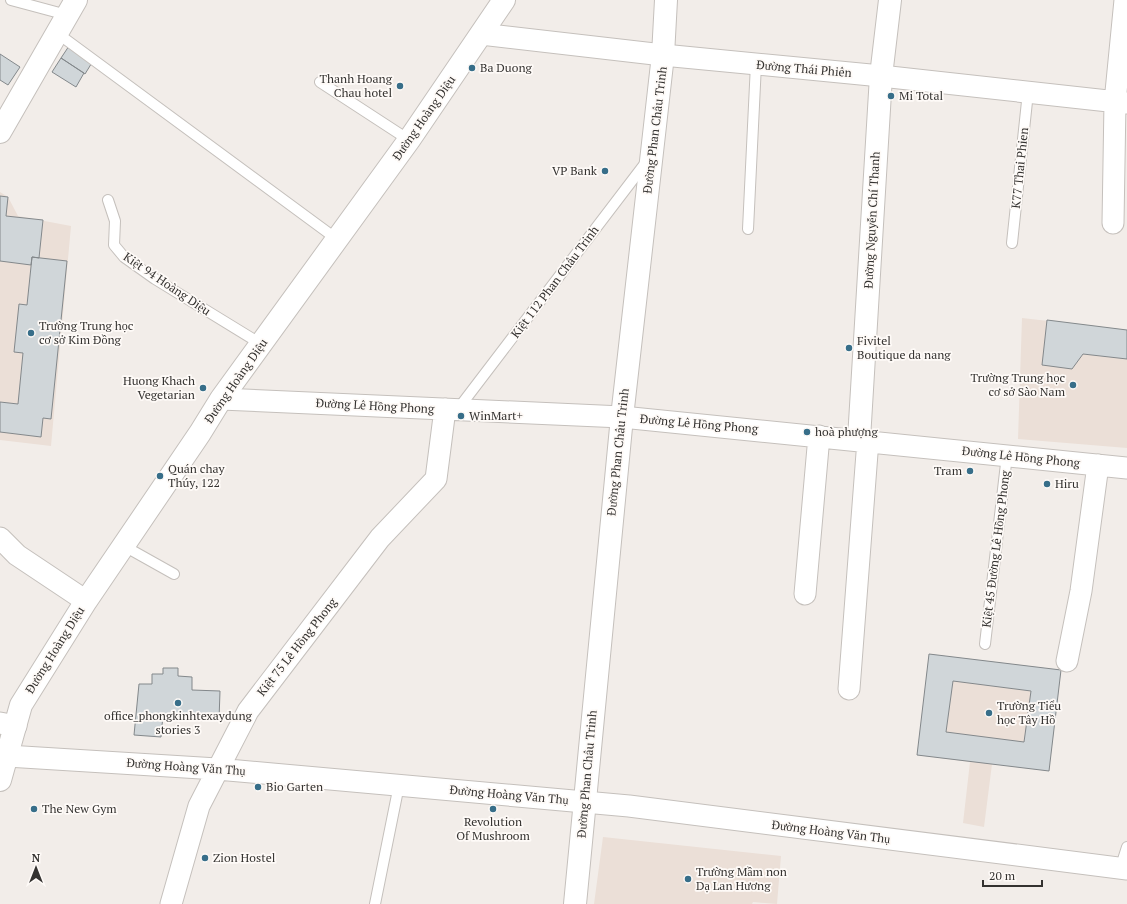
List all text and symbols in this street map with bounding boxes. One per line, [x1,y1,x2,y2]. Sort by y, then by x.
street label: Đường Thái Phiên [756,57,852,80]
place label: Ba Duong [480,60,533,75]
marker: Ba Duong [467,63,477,73]
street label: Đường Phan Châu Trinh [639,65,670,194]
place label: Thanh Hoang Chau hotel [320,71,393,100]
street label: Đường Hoàng Diệu [389,72,458,163]
marker: Thanh Hoang Chau hotel [395,81,405,91]
place label: Mi Total [899,88,944,103]
marker: Mi Total [886,91,896,101]
street label: K77 Thai Phien [1008,127,1031,209]
street label: Đường Nguyễn Chí Thanh [860,151,883,289]
place label: VP Bank [552,163,598,178]
marker: VP Bank [600,166,610,176]
street label: Kiệt 112 Phan Châu Trinh [508,223,602,341]
street label: Kiệt 94 Hoàng Diệu [121,249,214,318]
place label: Trường Trung học cơ sở Kim Đồng [39,318,134,347]
marker: Trường Trung học cơ sở Kim Đồng [26,328,36,338]
place label: Fivitel Boutique da nang [857,333,951,362]
street label: Đường Hoàng Diệu [201,335,270,426]
marker: Fivitel Boutique da nang [844,343,854,353]
place label: Trường Trung học cơ sở Sào Nam [971,370,1066,399]
place label: Huong Khach Vegetarian [123,373,195,402]
marker: Trường Trung học cơ sở Sào Nam [1068,380,1078,390]
marker: Huong Khach Vegetarian [198,383,208,393]
street label: Đường Phan Châu Trinh [603,387,632,516]
street label: Đường Lê Hồng Phong [315,395,435,416]
place label: WinMart+ [469,408,523,423]
marker: WinMart+ [456,411,466,421]
street label: Đường Lê Hồng Phong [639,411,759,436]
place label: hoà phượng [815,424,878,439]
marker: hoà phượng [802,427,812,437]
street label: Đường Lê Hồng Phong [961,443,1082,470]
place label: Quán chay Thúy, 122 [168,461,226,490]
place label: Tram [934,463,963,478]
marker: Tram [965,466,975,476]
street label: Kiệt 45 Đường Lê Hồng Phong [978,469,1013,628]
marker: Quán chay Thúy, 122 [155,471,165,481]
place label: Hiru [1055,476,1079,491]
marker: Hiru [1042,479,1052,489]
street label: Kiệt 75 Lê Hồng Phong [254,594,340,699]
street label: Đường Hoàng Diệu [22,603,87,696]
marker: office_phongkinhtexaydung stories 3 [173,698,183,708]
place label: Trường Tiểu học Tây Hồ [997,698,1061,727]
place label: office_phongkinhtexaydung stories 3 [104,708,253,737]
marker: Trường Tiểu học Tây Hồ [984,708,994,718]
street label: Đường Phan Châu Trinh [573,709,600,838]
street label: Đường Hoàng Văn Thụ [126,755,246,778]
place label: Bio Garten [266,779,323,794]
marker: Bio Garten [253,782,263,792]
street label: Đường Hoàng Văn Thụ [449,782,569,807]
place label: The New Gym [42,801,117,816]
marker: The New Gym [29,804,39,814]
marker: Revolution Of Mushroom [488,804,498,814]
place label: Revolution Of Mushroom [456,814,530,843]
street label: Đường Hoàng Văn Thụ [771,817,891,846]
north arrow [16,848,56,888]
place label: Zion Hostel [213,850,276,865]
text: N [32,851,41,865]
marker: Zion Hostel [200,853,210,863]
scale bar [983,862,1042,888]
place label: Trường Mầm non Dạ Lan Hương [696,864,787,893]
text: 20 m [989,868,1016,883]
marker: Trường Mầm non Dạ Lan Hương [683,874,693,884]

